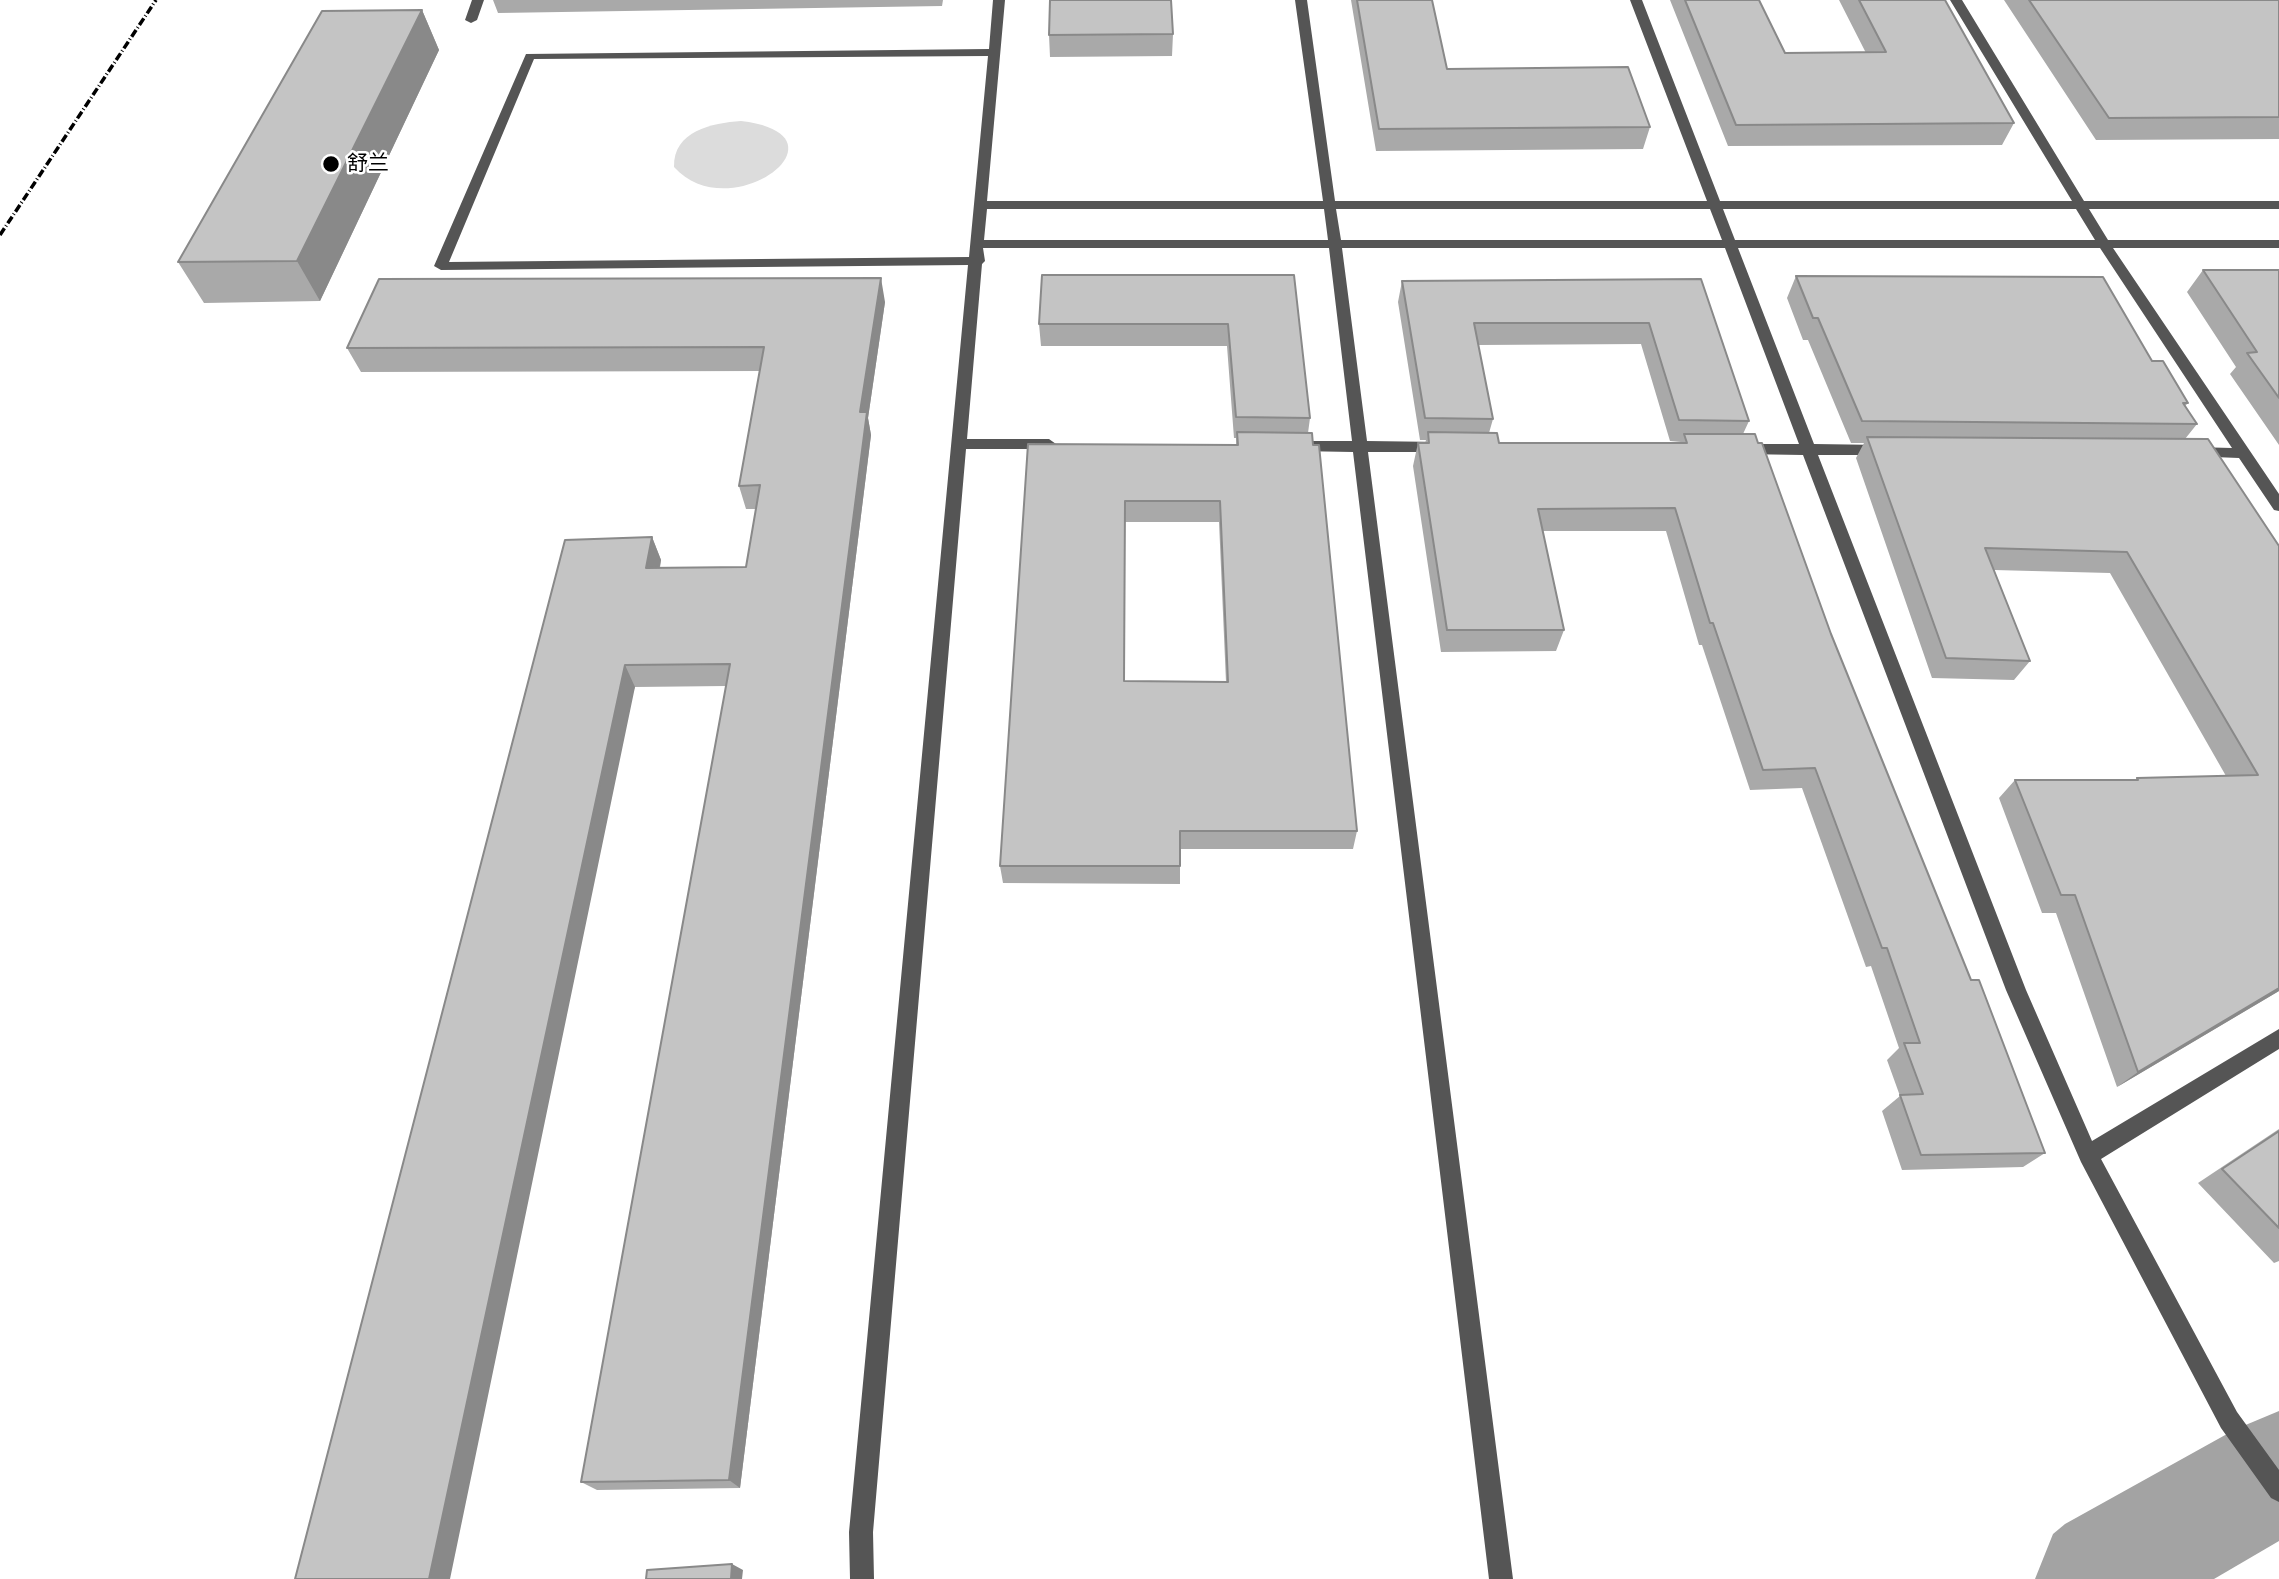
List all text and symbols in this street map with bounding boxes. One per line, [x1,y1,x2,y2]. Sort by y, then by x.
place label: 舒兰 [347,151,389,177]
marker: 舒兰 [321,154,341,174]

